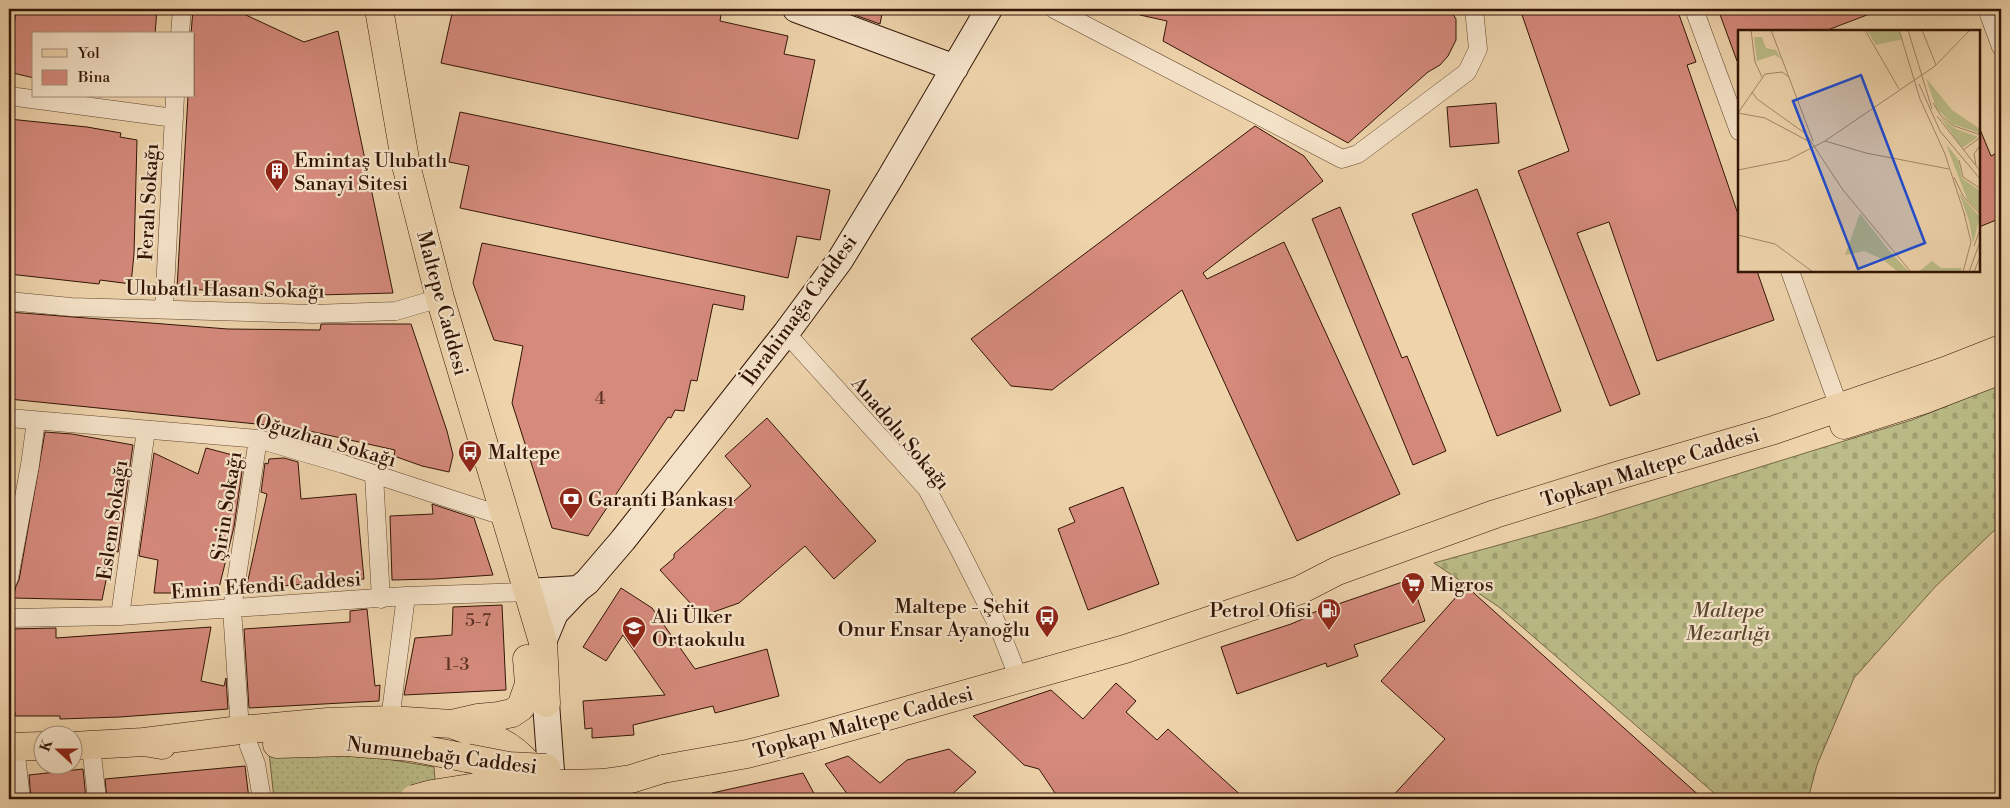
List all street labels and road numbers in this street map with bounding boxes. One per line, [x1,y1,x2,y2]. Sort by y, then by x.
street label: Ferah Sokağı [134,142,165,261]
street label: Maltepe Caddesi [410,228,473,379]
street label: İbrahimağa Caddesi [736,230,864,391]
street label: Ulubatlı Hasan Sokağı [125,276,325,305]
street label: Anadolu Sokağı [844,371,955,496]
street label: Oğuzhan Sokağı [252,409,400,474]
street label: Topkapı Maltepe Caddesi [1538,423,1763,514]
street label: Şirin Sokağı [206,449,249,563]
street label: Eslem Sokağı [93,458,134,582]
street label: Emin Efendi Caddesi [170,567,363,606]
street label: Topkapı Maltepe Caddesi [750,682,977,765]
street label: Numunebağı Caddesi [345,732,539,781]

